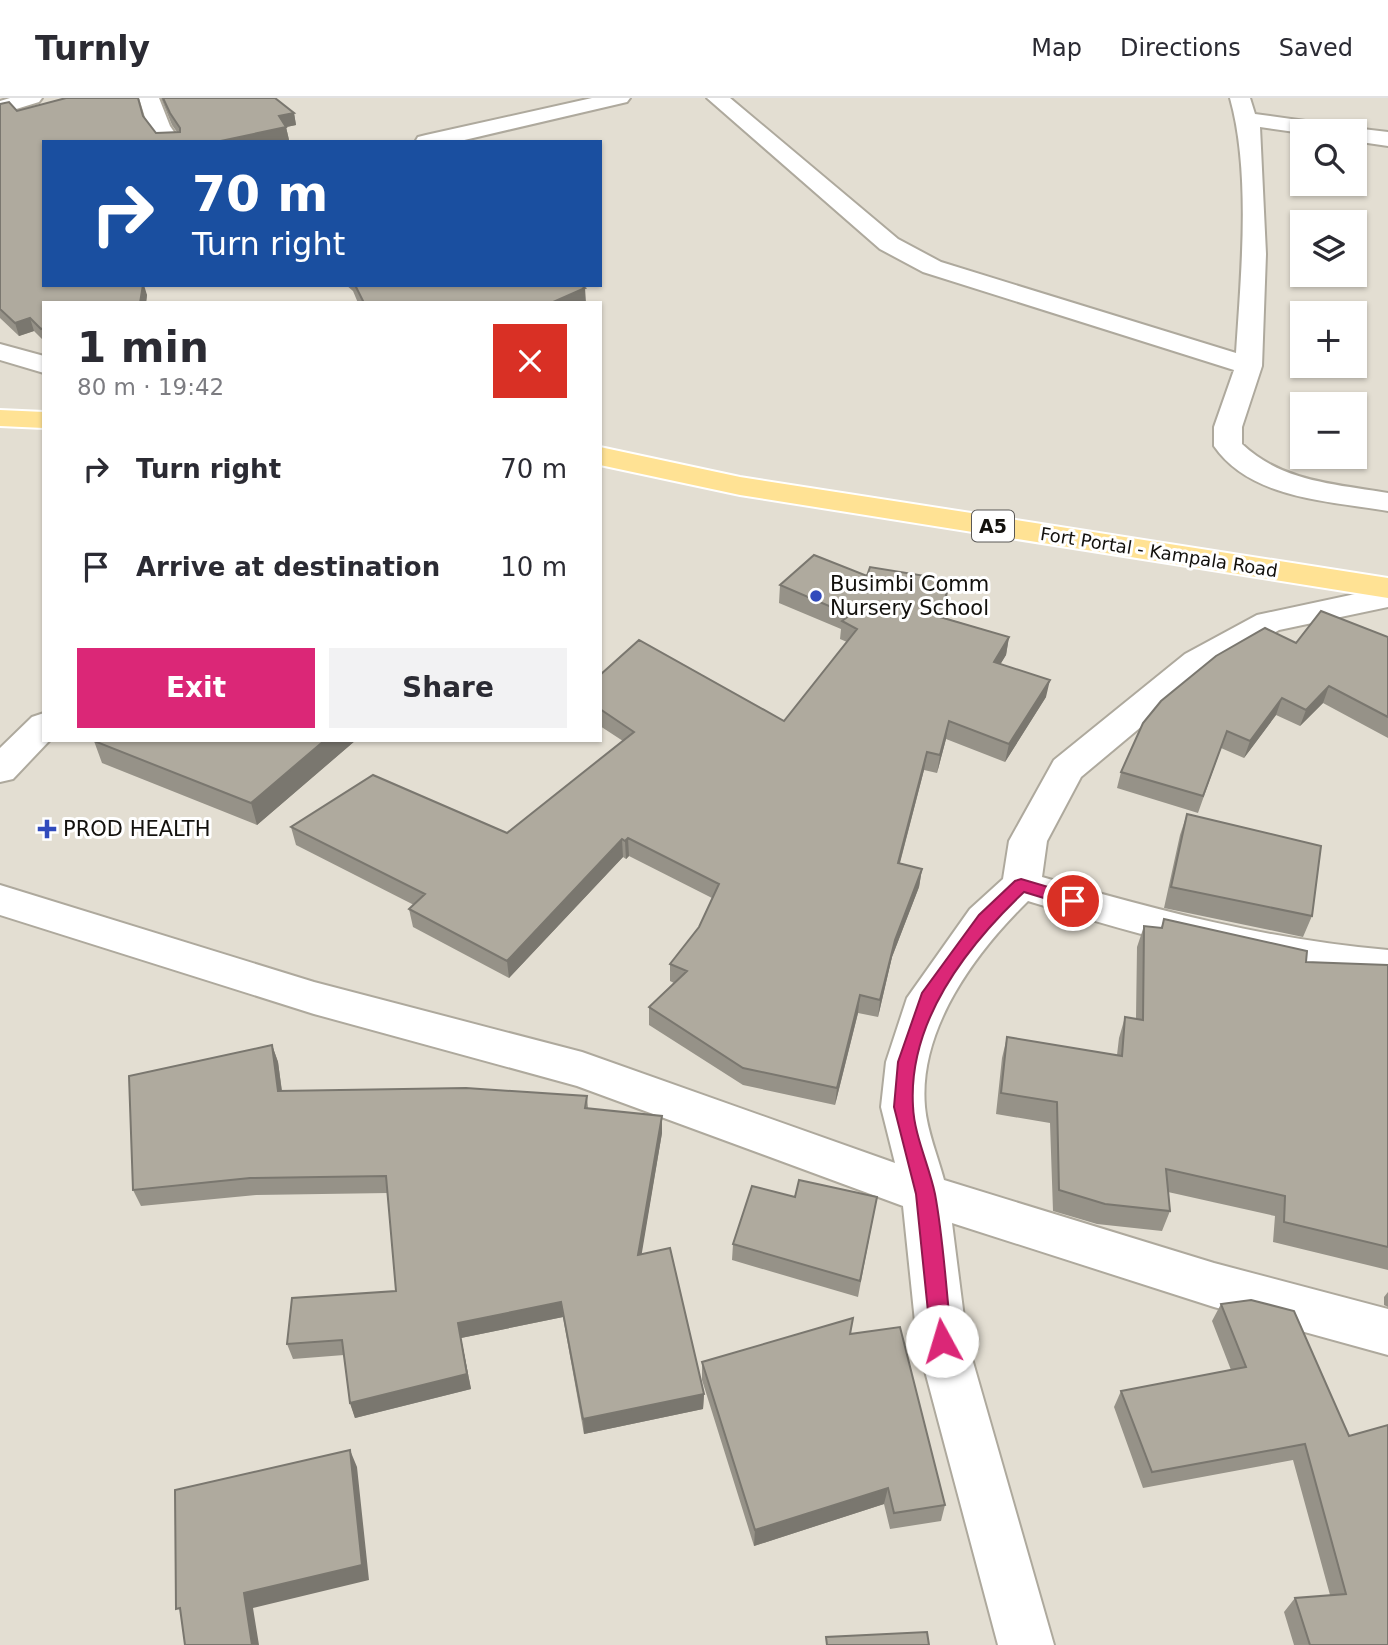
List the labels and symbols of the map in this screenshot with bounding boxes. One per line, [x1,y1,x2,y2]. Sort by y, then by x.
road number: A5 [972,510,1014,542]
street label: Fort Portal - Kampala Road [1039,523,1279,581]
place label: Busimbi Comm Nursery School [830,572,989,620]
marker: Busimbi Comm Nursery School [808,588,824,604]
place label: PROD HEALTH [63,817,210,841]
marker: PROD HEALTH [37,819,57,839]
pin [1043,871,1103,931]
position arrow [905,1304,979,1378]

